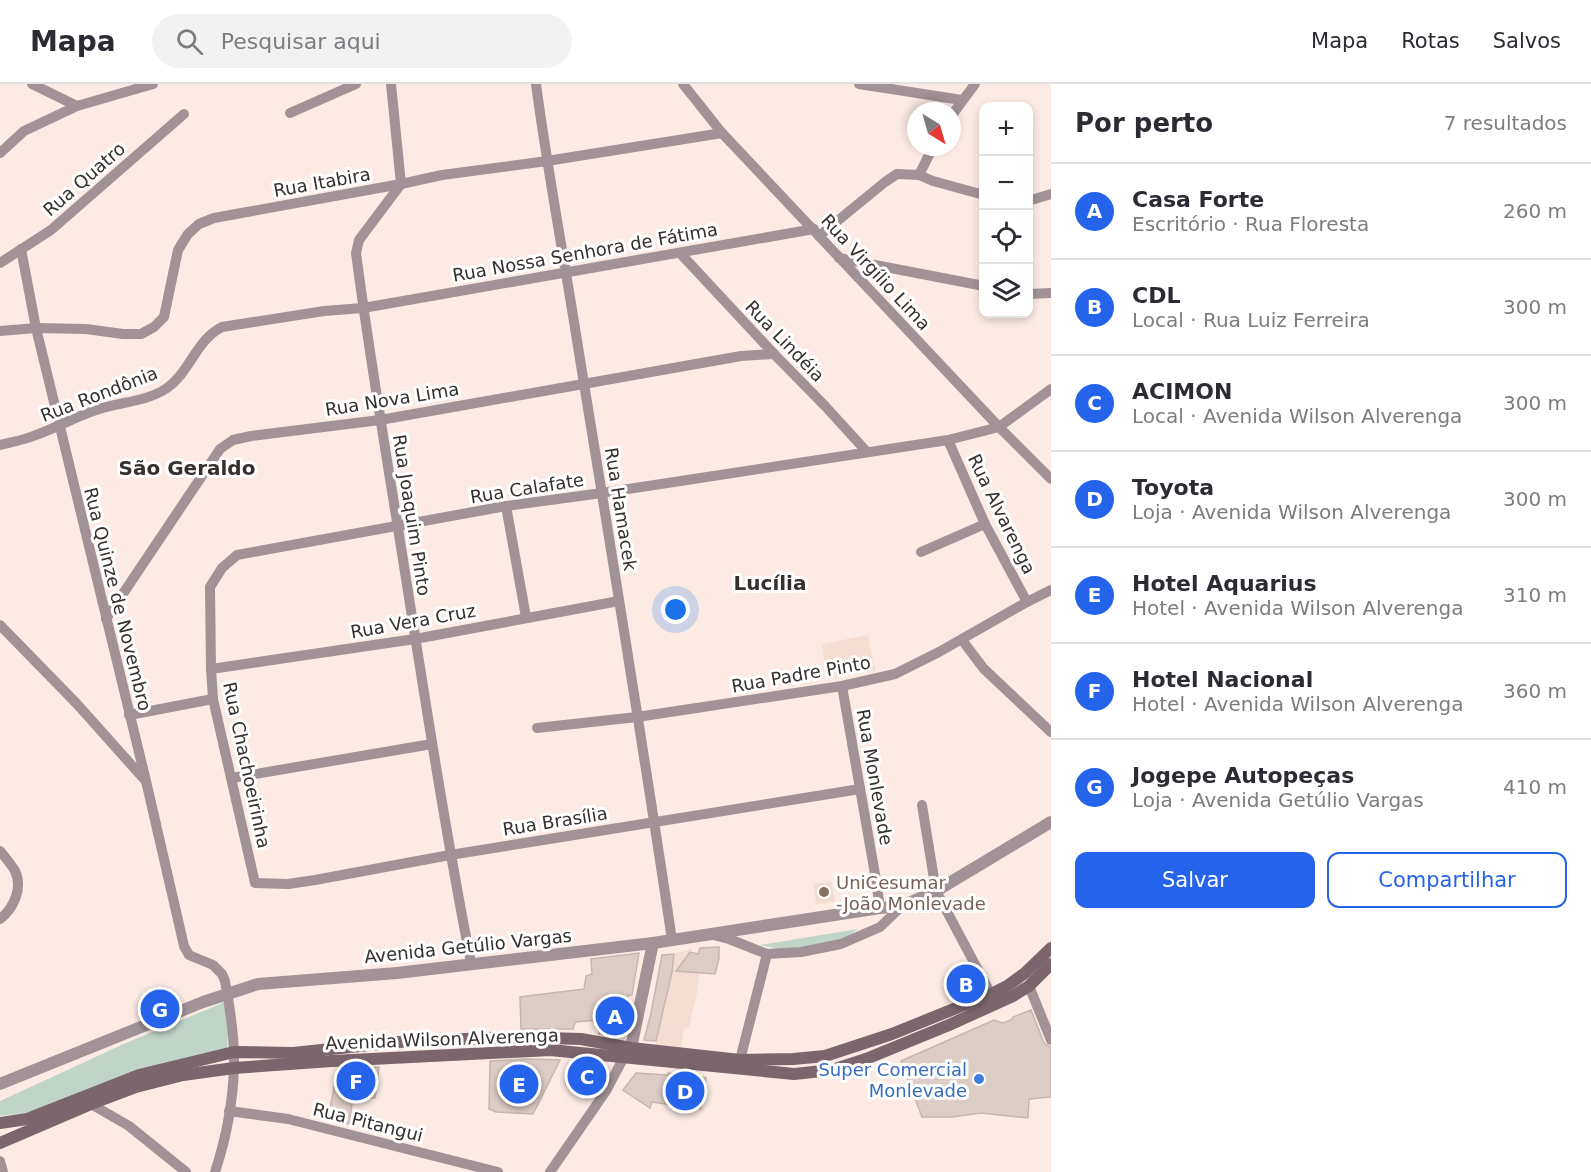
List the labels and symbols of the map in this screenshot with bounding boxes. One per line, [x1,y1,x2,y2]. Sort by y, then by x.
north arrow [907,102,961,156]
street label: Rua Quatro [39,138,129,220]
street label: Rua Itabira [272,163,372,201]
street label: Rua Virgílio Lima [817,210,935,334]
street label: Rua Nossa Senhora de Fátima [451,218,719,286]
street label: Rua Lindéia [741,296,829,386]
street label: Rua Rondônia [37,362,161,426]
street label: Rua Nova Lima [324,378,460,420]
street label: Rua Joaquim Pinto [389,433,435,597]
street label: Rua Hamacek [601,446,641,573]
street label: Rua Alvarenga [964,451,1040,577]
district label: São Geraldo [119,456,255,480]
street label: Rua Calafate [469,469,585,507]
street label: Rua Quinze de Novembro [80,485,156,713]
district label: Lucília [734,571,806,595]
your location [661,595,690,624]
street label: Rua Vera Cruz [349,600,477,642]
street label: Rua Padre Pinto [730,651,872,697]
street label: Rua Chachoeirinha [219,680,275,850]
street label: Rua Monlevade [853,707,897,847]
street label: Rua Brasília [501,802,609,840]
place label: UniCesumar -João Monlevade [836,872,986,914]
marker: UniCesumar -João Monlevade [817,885,831,899]
street label: Avenida Getúlio Vargas [363,925,573,967]
pin: B [946,962,986,1006]
pin: G [140,986,180,1032]
pin: A [596,994,634,1038]
street label: Avenida Wilson Alverenga [325,1024,559,1054]
pin: C [568,1054,606,1098]
pin: F [336,1058,376,1104]
place label: Super Comercial Monlevade [818,1059,967,1101]
pin: E [500,1062,538,1106]
pin: D [666,1068,704,1114]
marker: Super Comercial Monlevade [972,1072,986,1086]
street label: Rua Pitangui [311,1098,425,1146]

